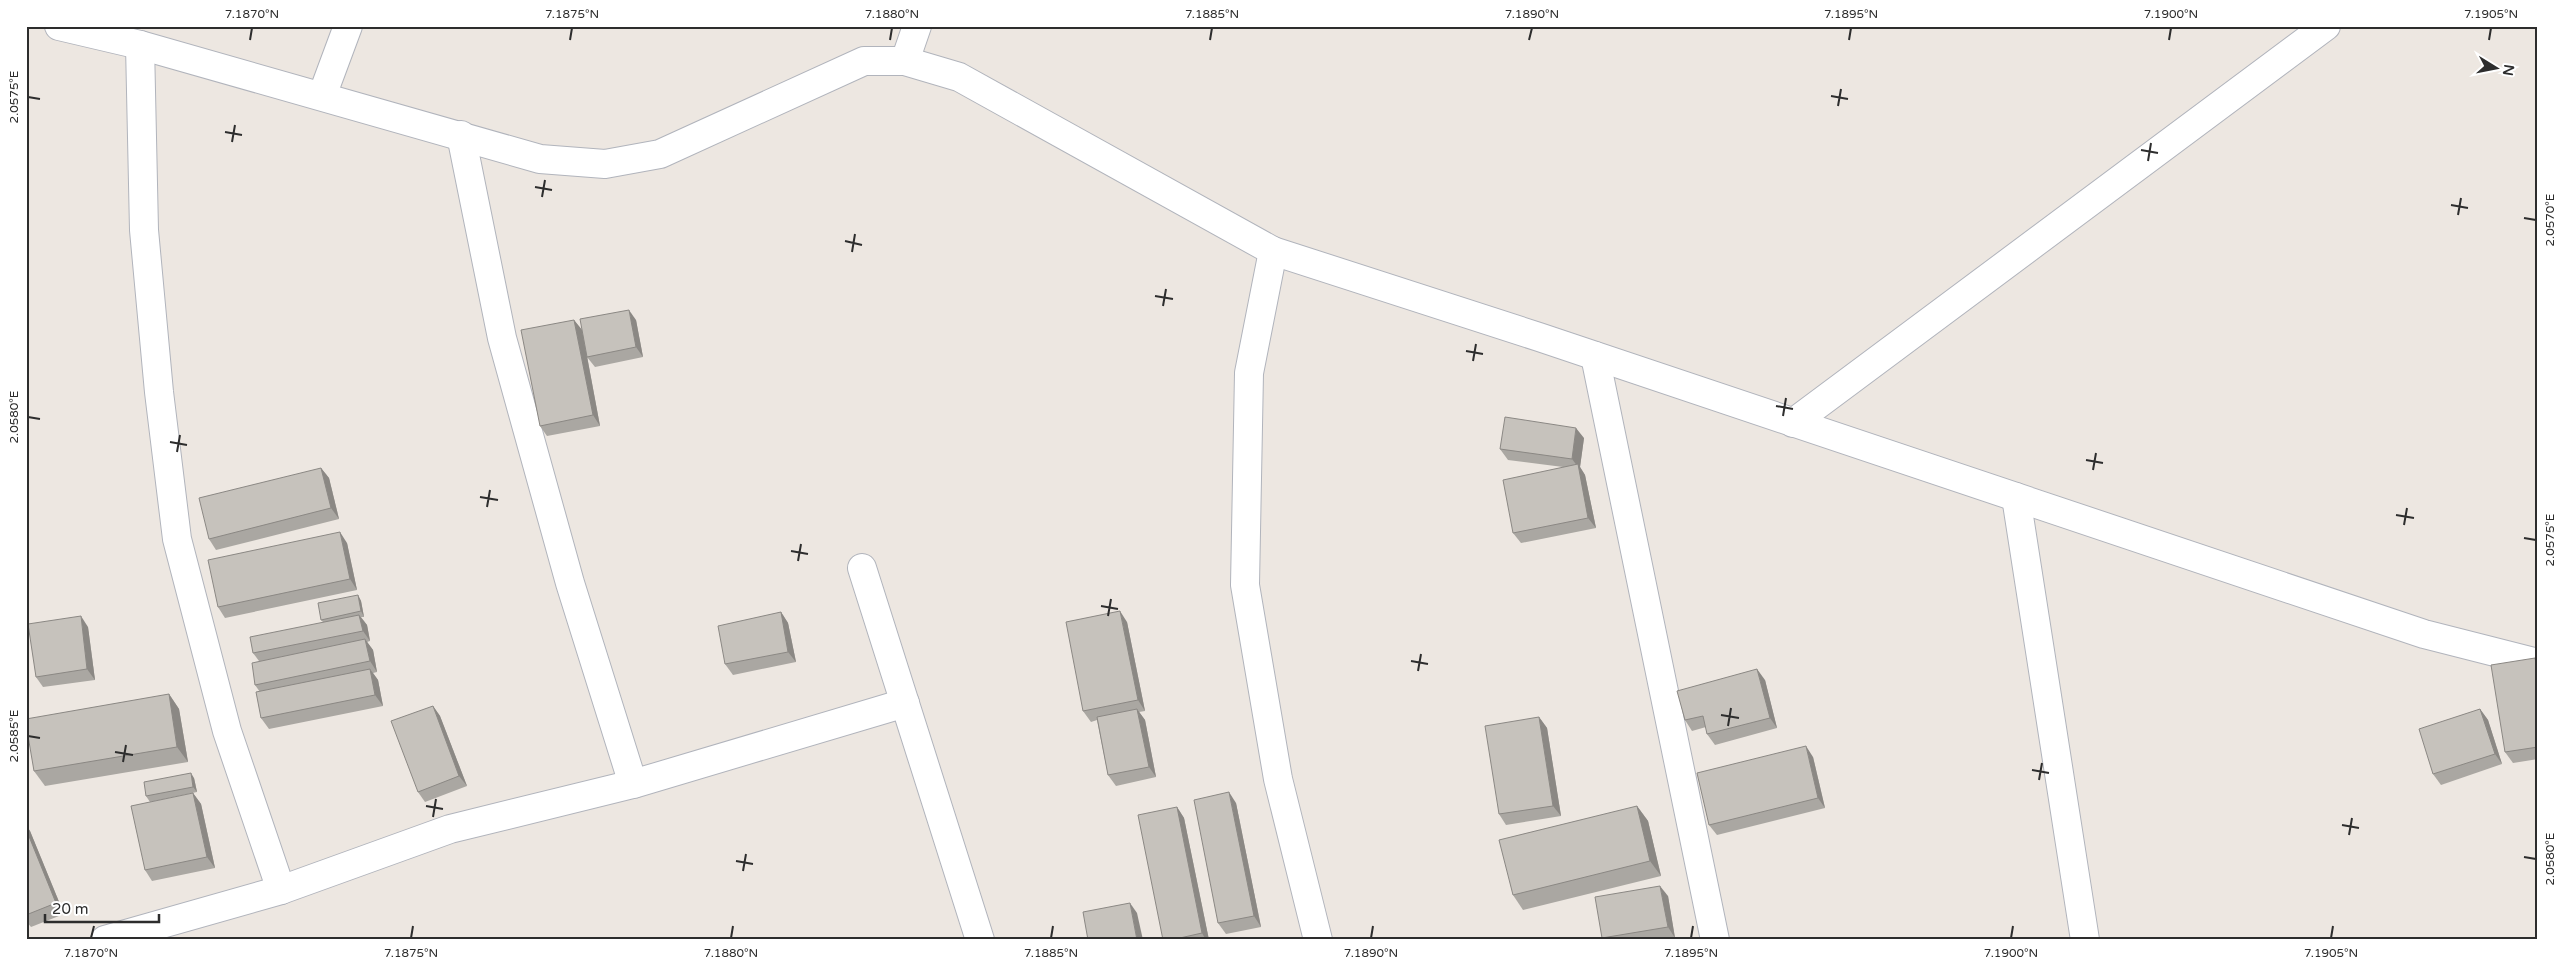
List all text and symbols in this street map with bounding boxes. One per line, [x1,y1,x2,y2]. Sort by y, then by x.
text: 7.1870°N [225,7,279,21]
text: 7.1875°N [545,7,599,21]
text: 7.1880°N [865,7,919,21]
text: 7.1885°N [1185,7,1239,21]
text: 7.1890°N [1505,7,1559,21]
text: 7.1895°N [1824,7,1878,21]
text: 7.1900°N [2144,7,2198,21]
text: 7.1905°N [2464,7,2518,21]
north arrow [2472,42,2522,92]
text: N [2499,63,2518,77]
text: 2.0575°E [7,70,21,123]
text: 2.0570°E [2543,193,2557,247]
text: 2.0580°E [7,390,21,444]
text: 2.0575°E [2543,513,2557,566]
text: 2.0585°E [7,709,21,762]
text: 2.0580°E [2543,832,2557,886]
scale bar [45,891,159,923]
text: 20 m [52,900,89,918]
text: 7.1870°N [64,946,118,960]
text: 7.1875°N [384,946,438,960]
text: 7.1880°N [704,946,758,960]
text: 7.1885°N [1024,946,1078,960]
text: 7.1890°N [1344,946,1398,960]
text: 7.1895°N [1664,946,1718,960]
text: 7.1900°N [1984,946,2038,960]
text: 7.1905°N [2304,946,2358,960]

